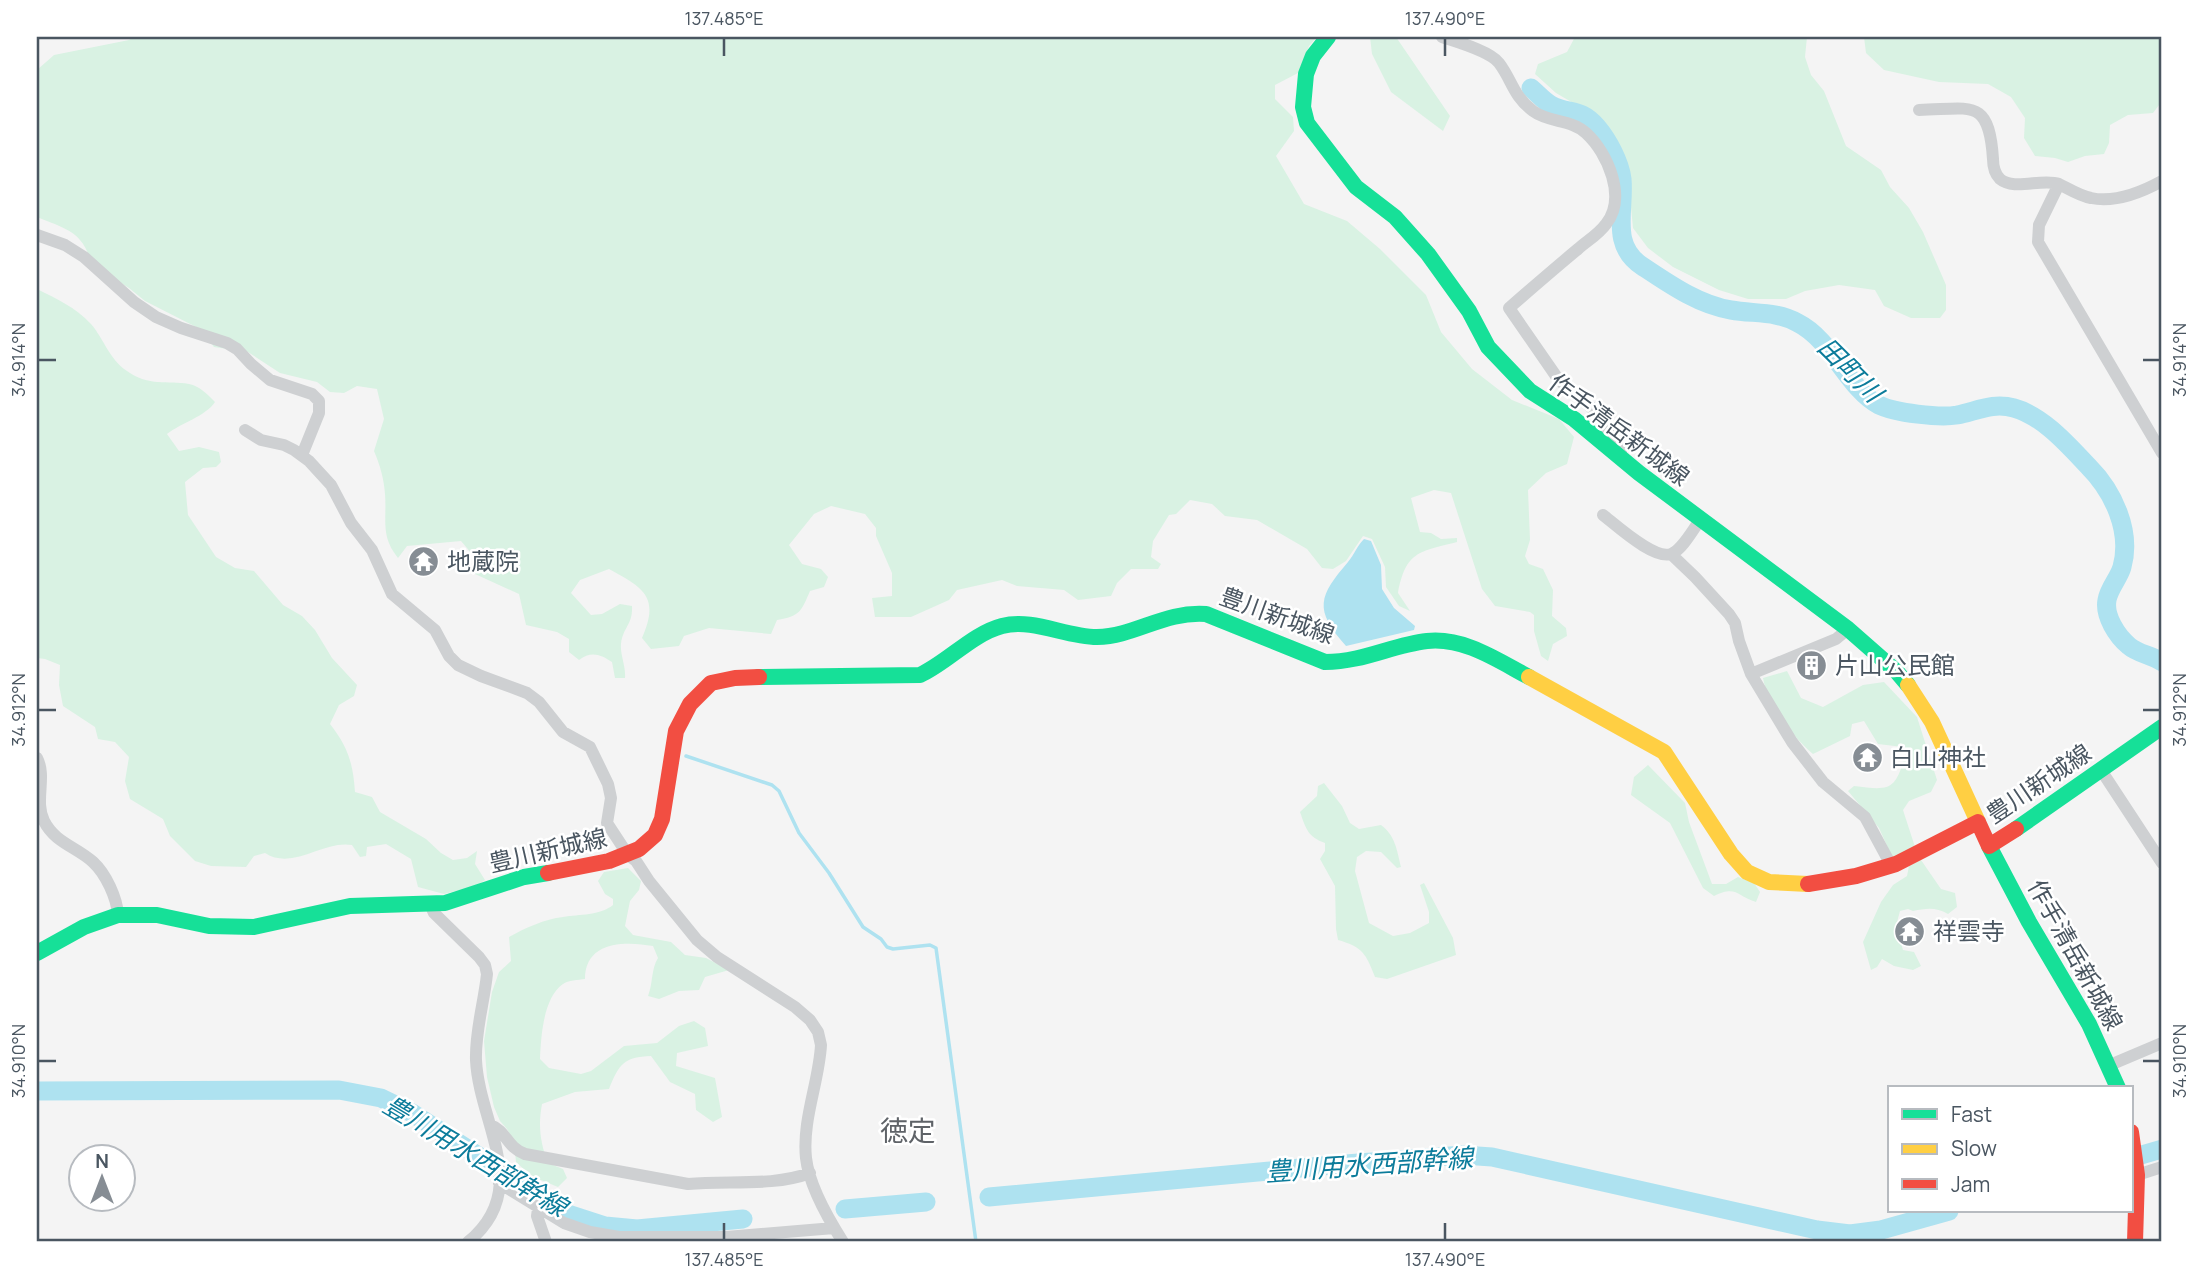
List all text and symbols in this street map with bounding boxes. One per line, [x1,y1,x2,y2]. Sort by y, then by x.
text: 137.485°E [684,6,764,30]
text: 137.490°E [1405,6,1485,30]
text: 34.914°N [6,323,30,397]
text: 34.914°N [2167,323,2191,397]
water label: 田町川 [1810,329,1893,412]
street label: 作手清岳新城線 [1543,365,1697,493]
place label: 地蔵院 [447,544,519,577]
temple icon: 地蔵院 [407,545,441,579]
street label: 豊川新城線 [1215,579,1340,651]
place label: 片山公民館 [1835,648,1955,681]
building icon: 片山公民館 [1795,649,1829,683]
text: 34.912°N [6,673,30,747]
text: 34.912°N [2167,673,2191,747]
street label: 豊川新城線 [1979,736,2097,830]
place label: 白山神社 [1890,740,1986,773]
temple icon: 白山神社 [1850,741,1884,775]
street label: 豊川新城線 [485,820,610,879]
street label: 作手清岳新城線 [2021,873,2131,1036]
place label: 祥雲寺 [1933,914,2005,947]
temple icon: 祥雲寺 [1893,915,1927,949]
text: 34.910°N [6,1024,30,1098]
text: 34.910°N [2167,1024,2191,1098]
water label: 豊川用水西部幹線 [377,1086,576,1226]
legend [1888,1086,2132,1212]
text: Fast [1951,1100,1992,1128]
district label: 徳定 [880,1111,936,1149]
text: Slow [1951,1134,1997,1162]
water label: 豊川用水西部幹線 [1264,1139,1477,1189]
north arrow [66,1142,136,1212]
text: N [95,1148,109,1174]
text: Jam [1951,1170,1990,1198]
text: 137.485°E [684,1247,764,1271]
text: 137.490°E [1405,1247,1485,1271]

